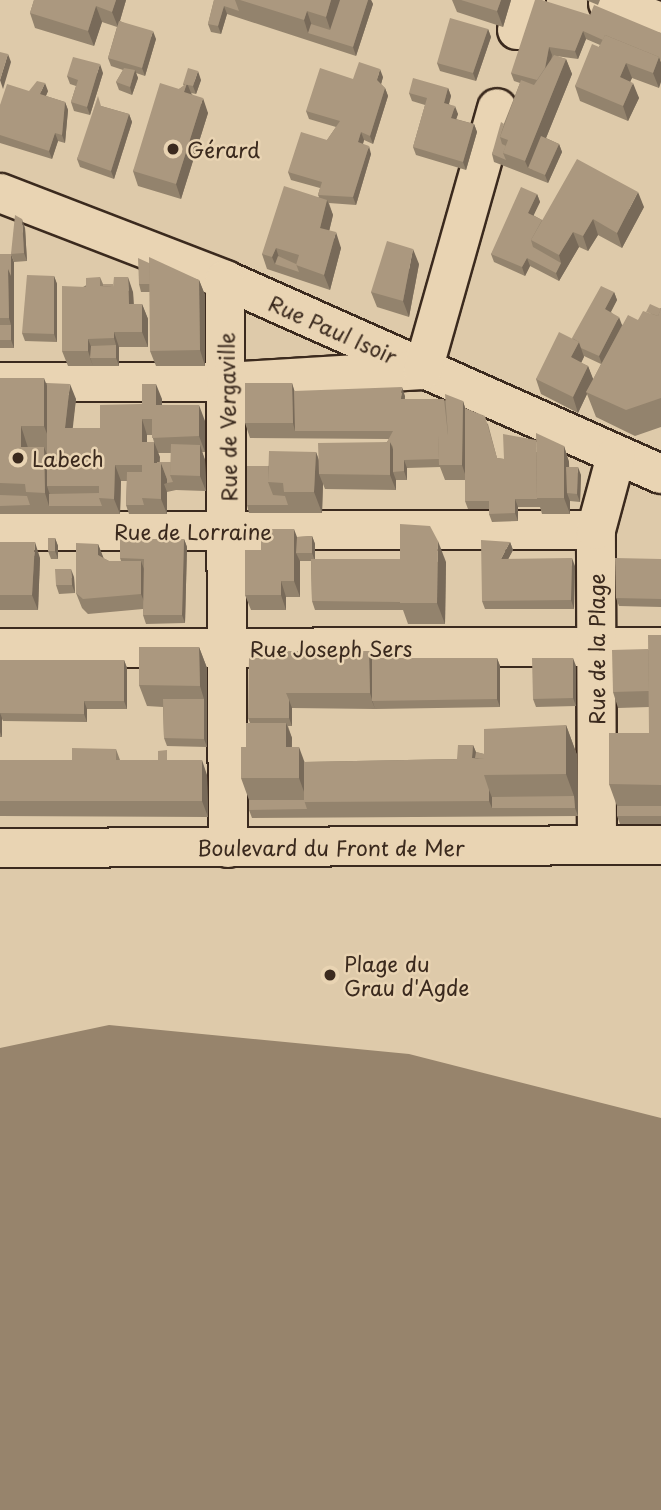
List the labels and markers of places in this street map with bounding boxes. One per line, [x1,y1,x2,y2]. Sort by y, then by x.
place label: Gérard [187,136,260,162]
marker: Gérard [165,141,181,157]
place label: Labech [32,445,104,471]
marker: Labech [10,450,26,466]
place label: Plage du Grau d'Agde [344,950,470,1000]
marker: Plage du Grau d'Agde [322,967,338,983]

